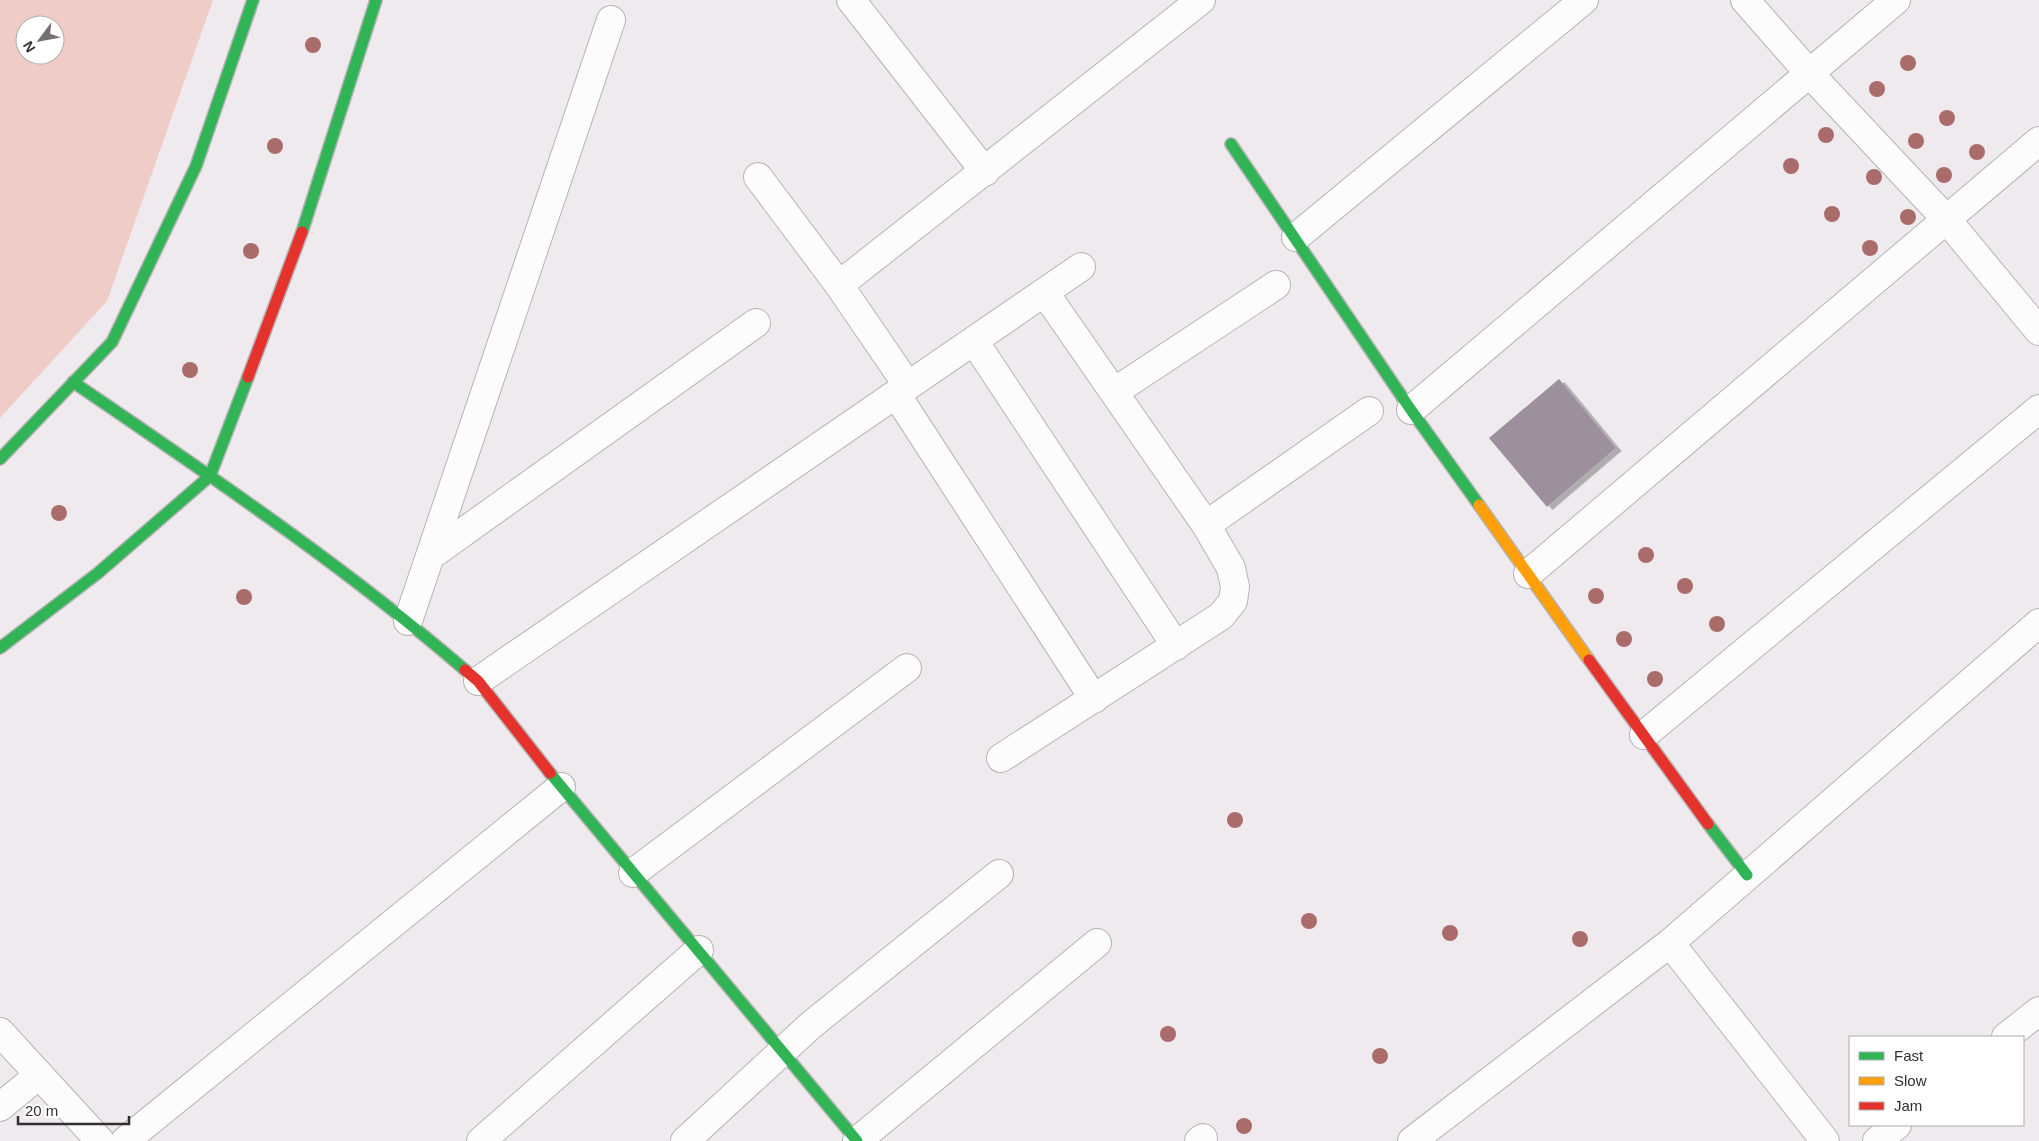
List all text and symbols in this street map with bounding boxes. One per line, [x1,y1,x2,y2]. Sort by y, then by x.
north arrow [15,15,65,65]
text: N [20,38,38,55]
legend [1849,1036,2024,1126]
text: Fast [1894,1047,1924,1064]
text: Slow [1894,1072,1927,1089]
scale bar [18,1094,129,1126]
text: Jam [1894,1097,1922,1114]
text: 20 m [25,1102,58,1119]

